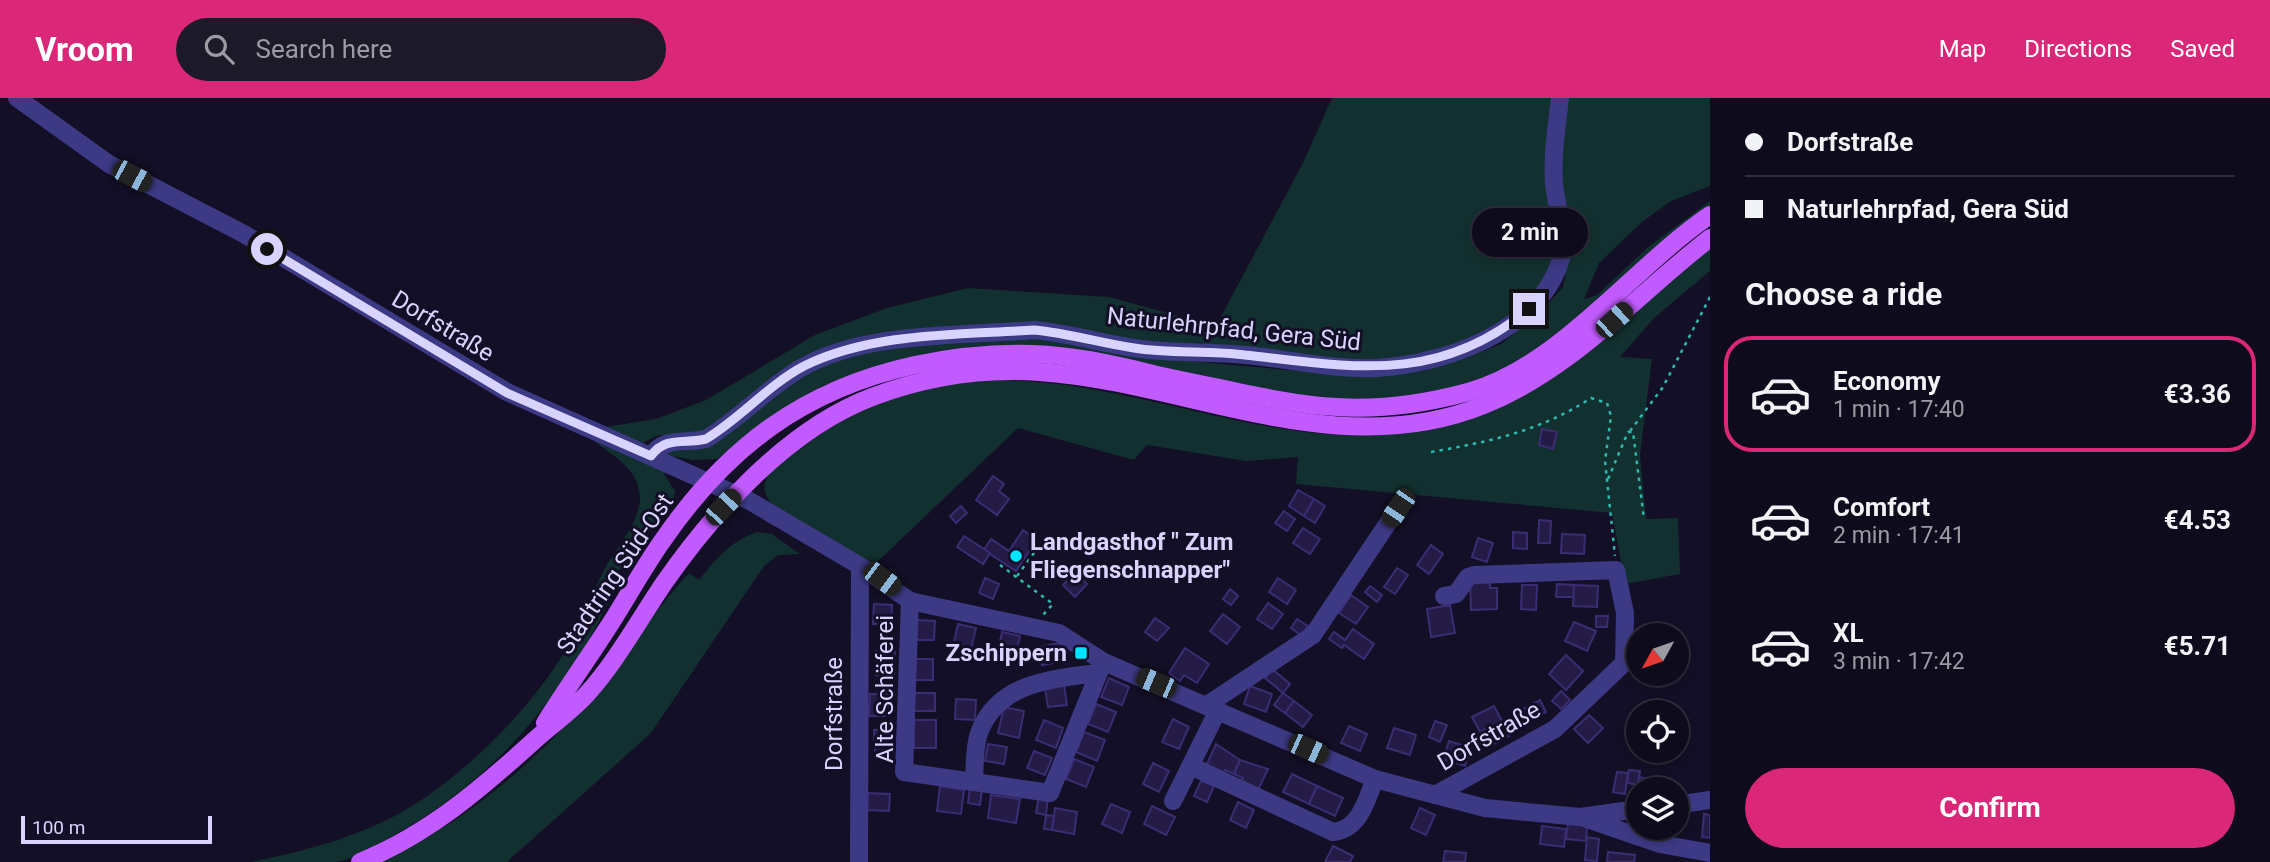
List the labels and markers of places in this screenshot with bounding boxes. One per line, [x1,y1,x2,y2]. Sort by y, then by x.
place label: Landgasthof " Zum Fliegenschnapper" [1030,528,1234,584]
marker: Landgasthof " Zum Fliegenschnapper" [1008,548,1024,564]
place label: Zschippern [946,639,1067,667]
marker: Zschippern [1073,645,1089,661]

